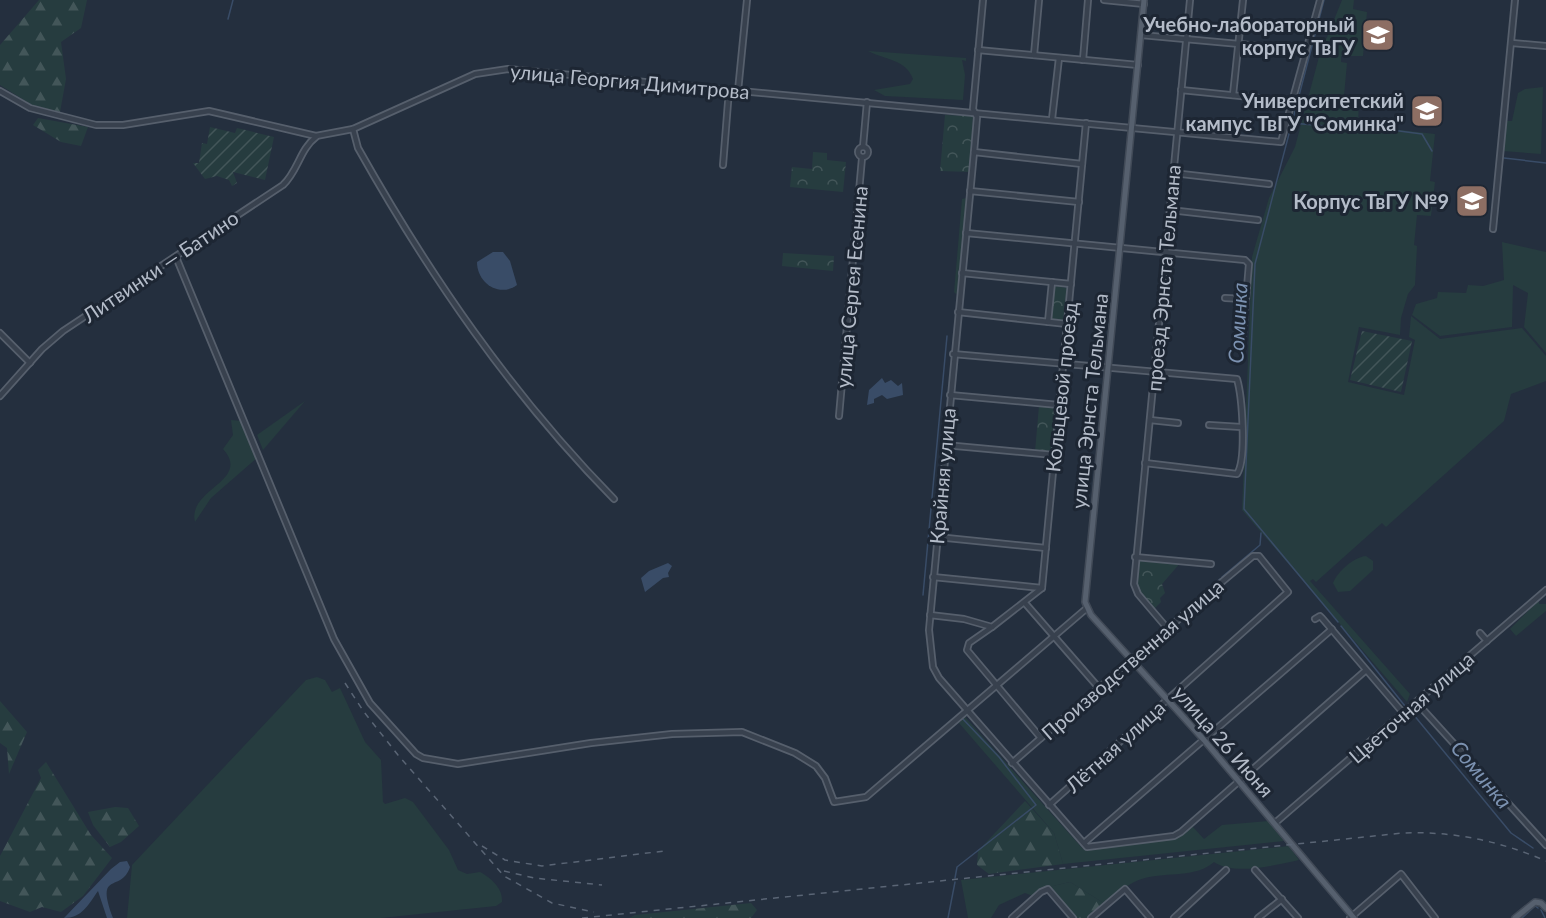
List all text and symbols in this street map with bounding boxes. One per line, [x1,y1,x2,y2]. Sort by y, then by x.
place label: Учебно-лабораторный корпус ТвГУ [1142,12,1356,59]
school or university icon: Учебно-лабораторный корпус ТвГУ [1360,17,1396,53]
street label: улица Георгия Димитрова [509,59,751,103]
place label: Университетский кампус ТвГУ "Соминка" [1186,88,1404,135]
school or university icon: Университетский кампус ТвГУ "Соминка" [1409,93,1445,129]
street label: проезд Эрнста Тельмана [1141,164,1185,392]
school or university icon: Корпус ТвГУ №9 [1454,183,1490,219]
street label: улица Сергея Есенина [830,185,872,389]
place label: Корпус ТвГУ №9 [1293,189,1449,213]
street label: Литвинки — Батино [77,205,243,328]
water label: Соминка [1222,282,1252,364]
street label: улица Эрнста Тельмана [1066,292,1112,510]
street label: Кольцевой проезд [1040,301,1082,473]
street label: Крайняя улица [924,407,960,545]
street label: Производственная улица [1036,574,1228,744]
street label: Цветочная улица [1344,646,1478,768]
street label: улица 26 Июня [1169,680,1279,802]
street label: Лётная улица [1060,695,1170,798]
water label: Соминка [1446,735,1518,813]

